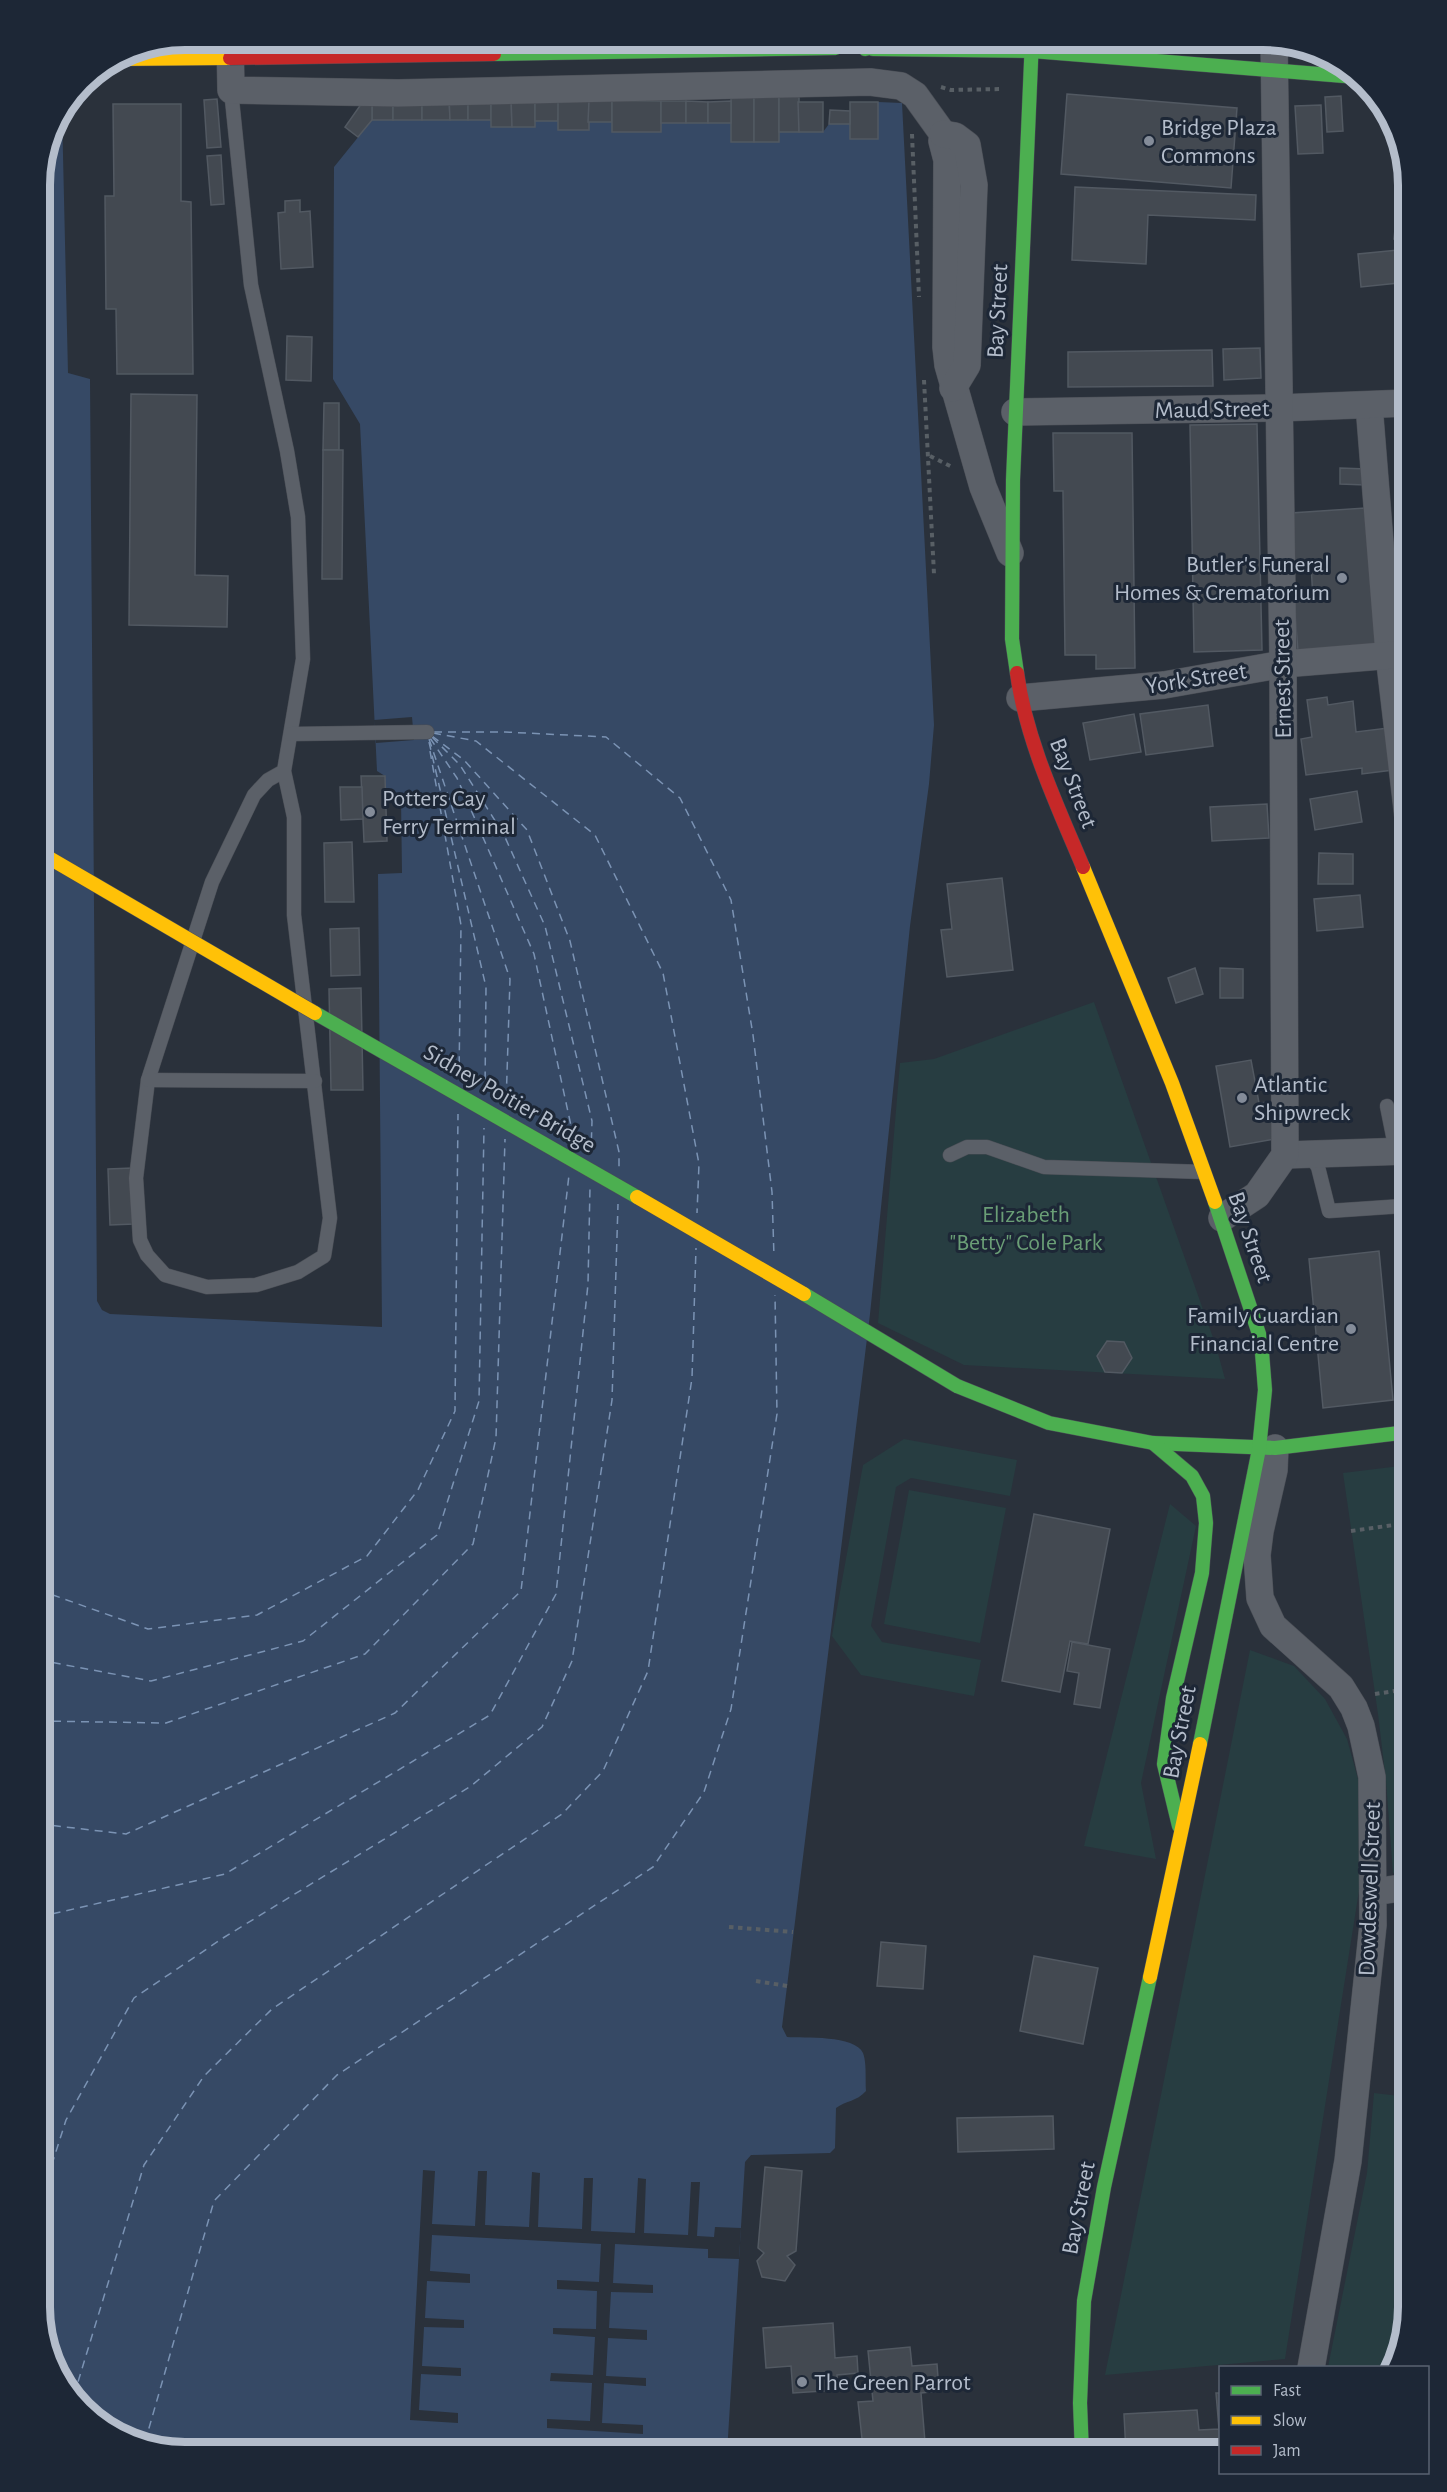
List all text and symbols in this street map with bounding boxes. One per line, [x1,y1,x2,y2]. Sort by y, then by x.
place label: Bridge Plaza Commons [1161,116,1277,168]
marker: Bridge Plaza Commons [1142,134,1156,148]
street label: Bay Street [984,263,1012,359]
street label: Maud Street [1154,397,1270,423]
place label: Butler's Funeral Homes & Crematorium [1114,553,1330,605]
marker: Butler's Funeral Homes & Crematorium [1335,571,1349,585]
street label: Ernest Street [1270,619,1296,739]
street label: York Street [1144,659,1249,699]
street label: Bay Street [1045,735,1101,832]
place label: Potters Cay Ferry Terminal [382,787,516,839]
marker: Potters Cay Ferry Terminal [363,805,377,819]
street label: Sidney Poitier Bridge [420,1040,599,1158]
place label: Atlantic Shipwreck [1254,1073,1350,1125]
marker: Atlantic Shipwreck [1235,1091,1249,1105]
street label: Bay Street [1223,1189,1277,1286]
park label: Elizabeth "Betty" Cole Park [950,1203,1102,1255]
place label: Family Guardian Financial Centre [1187,1304,1339,1356]
marker: Family Guardian Financial Centre [1344,1322,1358,1336]
street label: Bay Street [1159,1683,1201,1781]
street label: Dowdeswell Street [1355,1801,1385,1977]
street label: Bay Street [1058,2159,1100,2257]
legend [1219,2366,1429,2474]
place label: The Green Parrot [814,2371,971,2395]
marker: The Green Parrot [795,2375,809,2389]
text: Fast [1273,2382,1301,2400]
text: Slow [1273,2412,1306,2430]
text: Jam [1273,2442,1301,2460]

